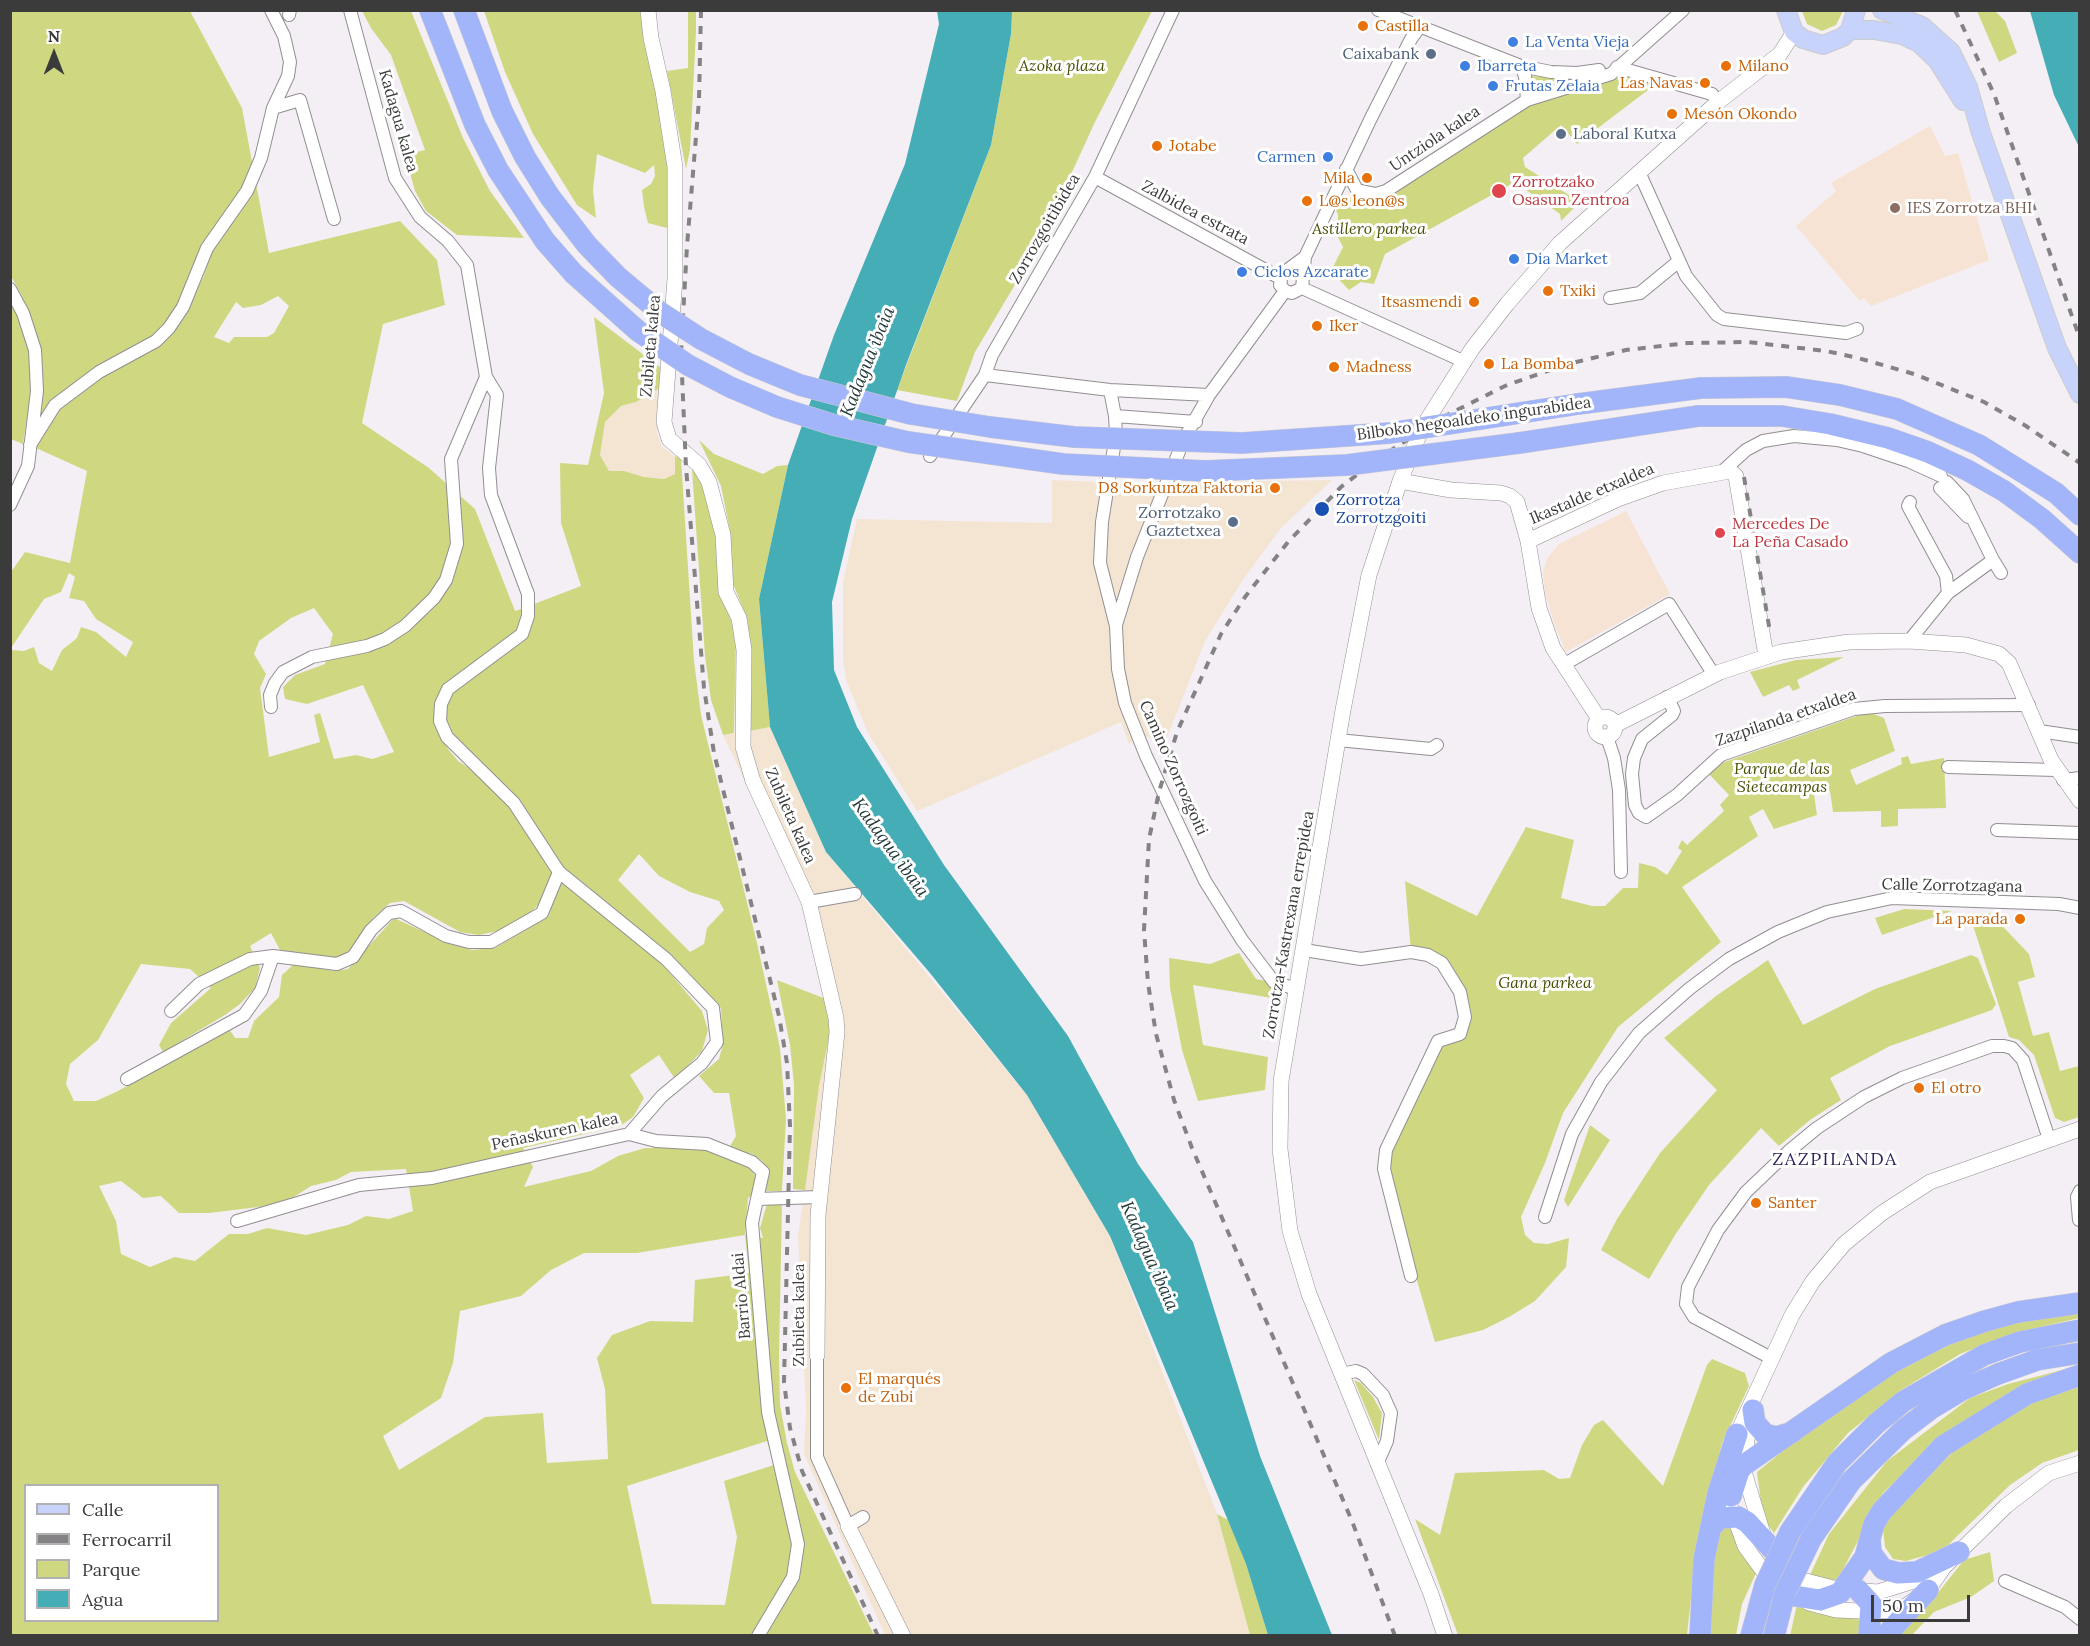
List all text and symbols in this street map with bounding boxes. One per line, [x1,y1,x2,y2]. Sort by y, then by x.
place label: Castilla [1375,16,1429,36]
marker: Castilla [1356,19,1370,33]
north arrow [24,24,84,84]
text: N [48,26,60,46]
place label: La Venta Vieja [1525,32,1630,52]
marker: La Venta Vieja [1506,35,1520,49]
place label: Caixabank [1342,44,1419,64]
marker: Caixabank [1424,47,1438,61]
park label: Azoka plaza [1019,56,1105,76]
place label: Ibarreta [1477,56,1537,76]
place label: Milano [1738,56,1789,76]
marker: Ibarreta [1458,59,1472,73]
marker: Milano [1719,59,1733,73]
street label: Kadagua kalea [374,67,422,175]
place label: Las Navas [1620,73,1693,93]
place label: Frutas Zelaia [1505,76,1600,96]
marker: Las Navas [1698,76,1712,90]
marker: Frutas Zelaia [1486,79,1500,93]
street label: Untziola kalea [1386,102,1484,176]
place label: Mesón Okondo [1684,104,1797,124]
marker: Mesón Okondo [1665,107,1679,121]
place label: Laboral Kutxa [1573,124,1677,144]
marker: Laboral Kutxa [1554,127,1568,141]
place label: Jotabe [1169,136,1217,156]
marker: Jotabe [1150,139,1164,153]
place label: Carmen [1257,147,1316,167]
marker: Carmen [1321,150,1335,164]
place label: Mila [1323,168,1355,188]
street label: Zorrozgoitibidea [1006,170,1084,288]
marker: Mila [1360,171,1374,185]
place label: Zorrotzako Osasun Zentroa [1512,172,1630,210]
street label: Zalbidea estrata [1138,177,1252,249]
marker: Zorrotzako Osasun Zentroa [1490,182,1508,200]
place label: L@s leon@s [1319,191,1405,211]
marker: L@s leon@s [1300,194,1314,208]
place label: IES Zorrotza BHI [1907,198,2032,218]
marker: IES Zorrotza BHI [1888,201,1902,215]
park label: Astillero parkea [1312,219,1426,239]
place label: Dia Market [1526,249,1608,269]
marker: Dia Market [1507,252,1521,266]
place label: Ciclos Azcarate [1254,262,1369,282]
marker: Ciclos Azcarate [1235,265,1249,279]
place label: Txiki [1560,281,1596,301]
marker: Txiki [1541,284,1555,298]
place label: Itsasmendi [1381,292,1462,312]
street label: Zubileta kalea [637,294,665,398]
marker: Itsasmendi [1467,295,1481,309]
water label: Kadagua ibaia [836,304,900,420]
place label: Iker [1329,316,1358,336]
marker: Iker [1310,319,1324,333]
place label: La Bomba [1501,354,1574,374]
place label: Madness [1346,357,1412,377]
marker: La Bomba [1482,357,1496,371]
marker: Madness [1327,360,1341,374]
street label: Bilboko hegoaldeko ingurabidea [1356,393,1592,445]
street label: Ikastalde etxaldea [1527,459,1657,529]
place label: D8 Sorkuntza Faktoria [1098,478,1263,498]
marker: D8 Sorkuntza Faktoria [1268,481,1282,495]
place label: Zorrotza Zorrotzgoiti [1336,490,1426,528]
marker: Zorrotza Zorrotzgoiti [1313,500,1331,518]
place label: Zorrotzako Gaztetxea [1138,503,1221,541]
place label: Mercedes De La Peña Casado [1732,514,1848,552]
marker: Zorrotzako Gaztetxea [1226,515,1240,529]
marker: Mercedes De La Peña Casado [1713,526,1727,540]
street label: Zazpilanda etxaldea [1713,685,1859,751]
street label: Camino Zorrozgoiti [1135,698,1211,838]
park label: Parque de las Sietecampas [1734,759,1830,797]
street label: Zubileta kalea [760,765,820,867]
water label: Kadagua ibaia [847,794,933,902]
street label: Zorrotza-Kastrexana errepidea [1259,810,1319,1040]
street label: Calle Zorrotzagana [1881,875,2023,897]
place label: La parada [1935,909,2008,929]
marker: La parada [2013,912,2027,926]
park label: Gana parkea [1498,973,1592,993]
place label: El otro [1931,1078,1981,1098]
marker: El otro [1912,1081,1926,1095]
street label: Peñaskuren kalea [490,1109,620,1155]
district label: ZAZPILANDA [1772,1149,1898,1171]
place label: Santer [1768,1193,1817,1213]
marker: Santer [1749,1196,1763,1210]
water label: Kadagua ibaia [1115,1198,1183,1314]
street label: Barrio Aldai [729,1252,755,1340]
street label: Zubileta kalea [789,1264,809,1366]
place label: El marqués de Zubi [858,1369,941,1407]
marker: El marqués de Zubi [839,1381,853,1395]
legend [24,1484,219,1622]
text: Calle [82,1498,123,1521]
text: Ferrocarril [82,1528,172,1551]
text: Parque [82,1558,141,1581]
scale bar [1874,1583,1973,1621]
text: Agua [82,1588,123,1611]
text: 50 m [1882,1594,1924,1617]

